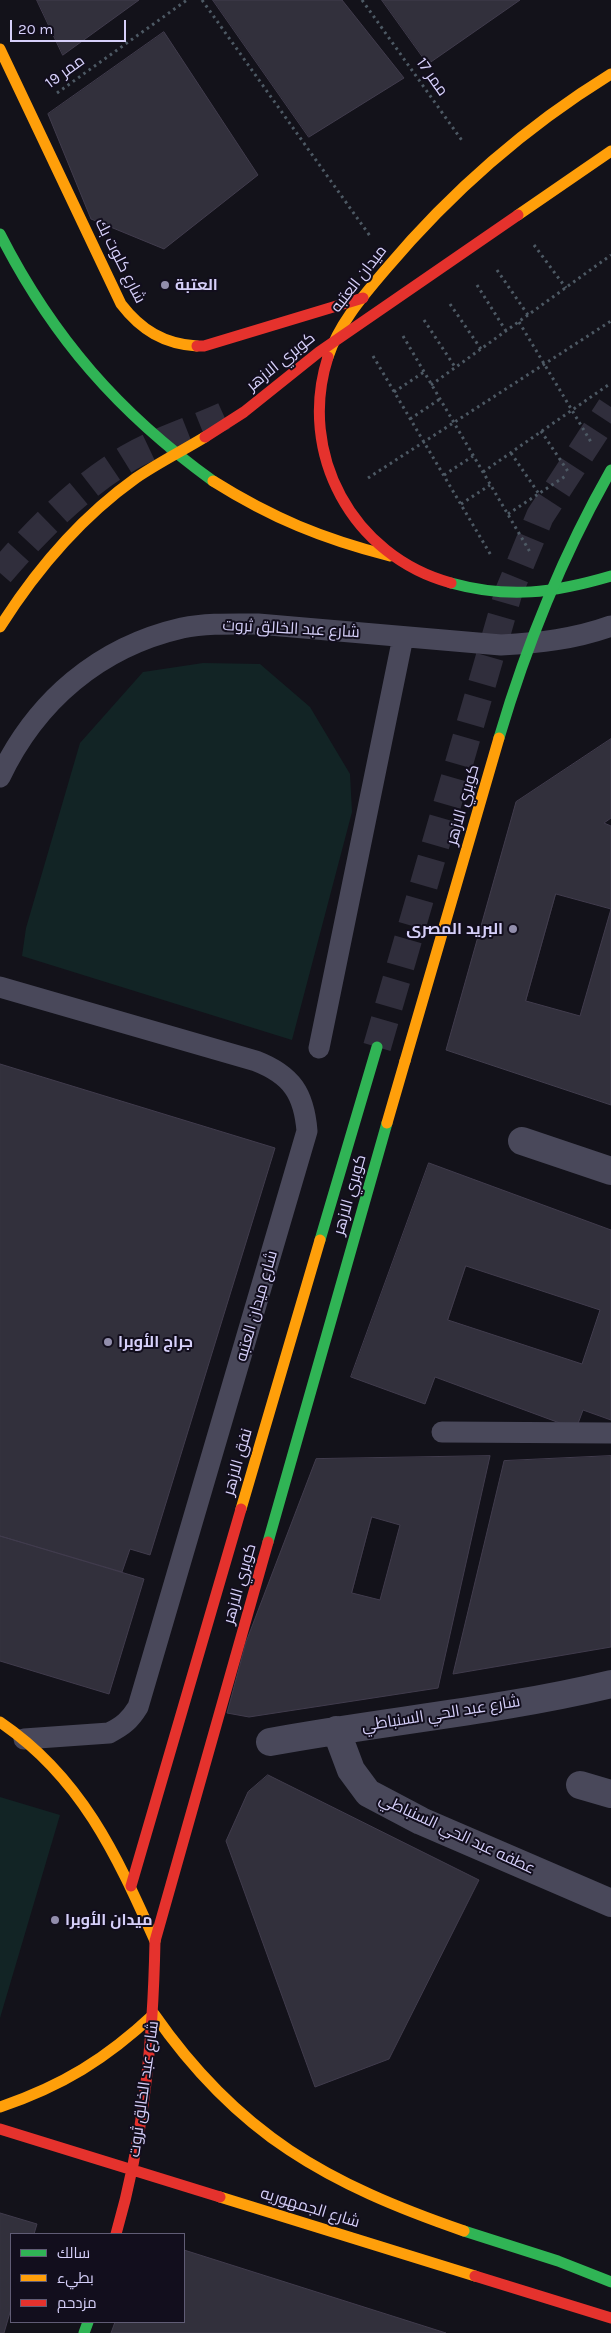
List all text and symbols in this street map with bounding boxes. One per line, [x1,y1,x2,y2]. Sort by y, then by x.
scale bar [12,10,129,42]
text: 20 m [18,20,53,38]
street label: ممر 19 [41,51,89,93]
street label: ممر 17 [412,54,452,100]
street label: شارع كلوت بك [90,215,150,307]
street label: ميدان العتبه [327,242,391,316]
place label: العتبة [175,275,218,295]
marker: العتبة [159,279,171,291]
street label: كوبري الازهر [243,328,319,396]
street label: شارع عبد الخالق ثروت [222,616,360,642]
street label: كوبري الازهر [442,763,484,847]
place label: البريد المصرى [406,919,503,939]
marker: البريد المصرى [507,923,519,935]
street label: كوبري الازهر [329,1153,371,1237]
street label: شارع ميدان العتبه [232,1248,282,1364]
place label: جراج الأوبرا [118,1332,193,1352]
marker: جراج الأوبرا [102,1336,114,1348]
street label: نفق الازهر [219,1426,257,1498]
street label: كوبري الازهر [219,1542,261,1626]
street label: شارع عبد الحي السنباطي [360,1692,522,1736]
street label: عطفه عبد الحي السنباطي [376,1789,538,1879]
place label: ميدان الأوبرا [65,1910,152,1930]
marker: ميدان الأوبرا [49,1914,61,1926]
street label: شارع عبد الخالق ثروت [125,2020,163,2158]
street label: شارع الجمهوريه [258,2184,362,2232]
legend [10,2233,185,2323]
text: سالك [57,2244,90,2262]
text: بطيء [57,2269,94,2287]
text: مزدحم [57,2294,97,2312]

